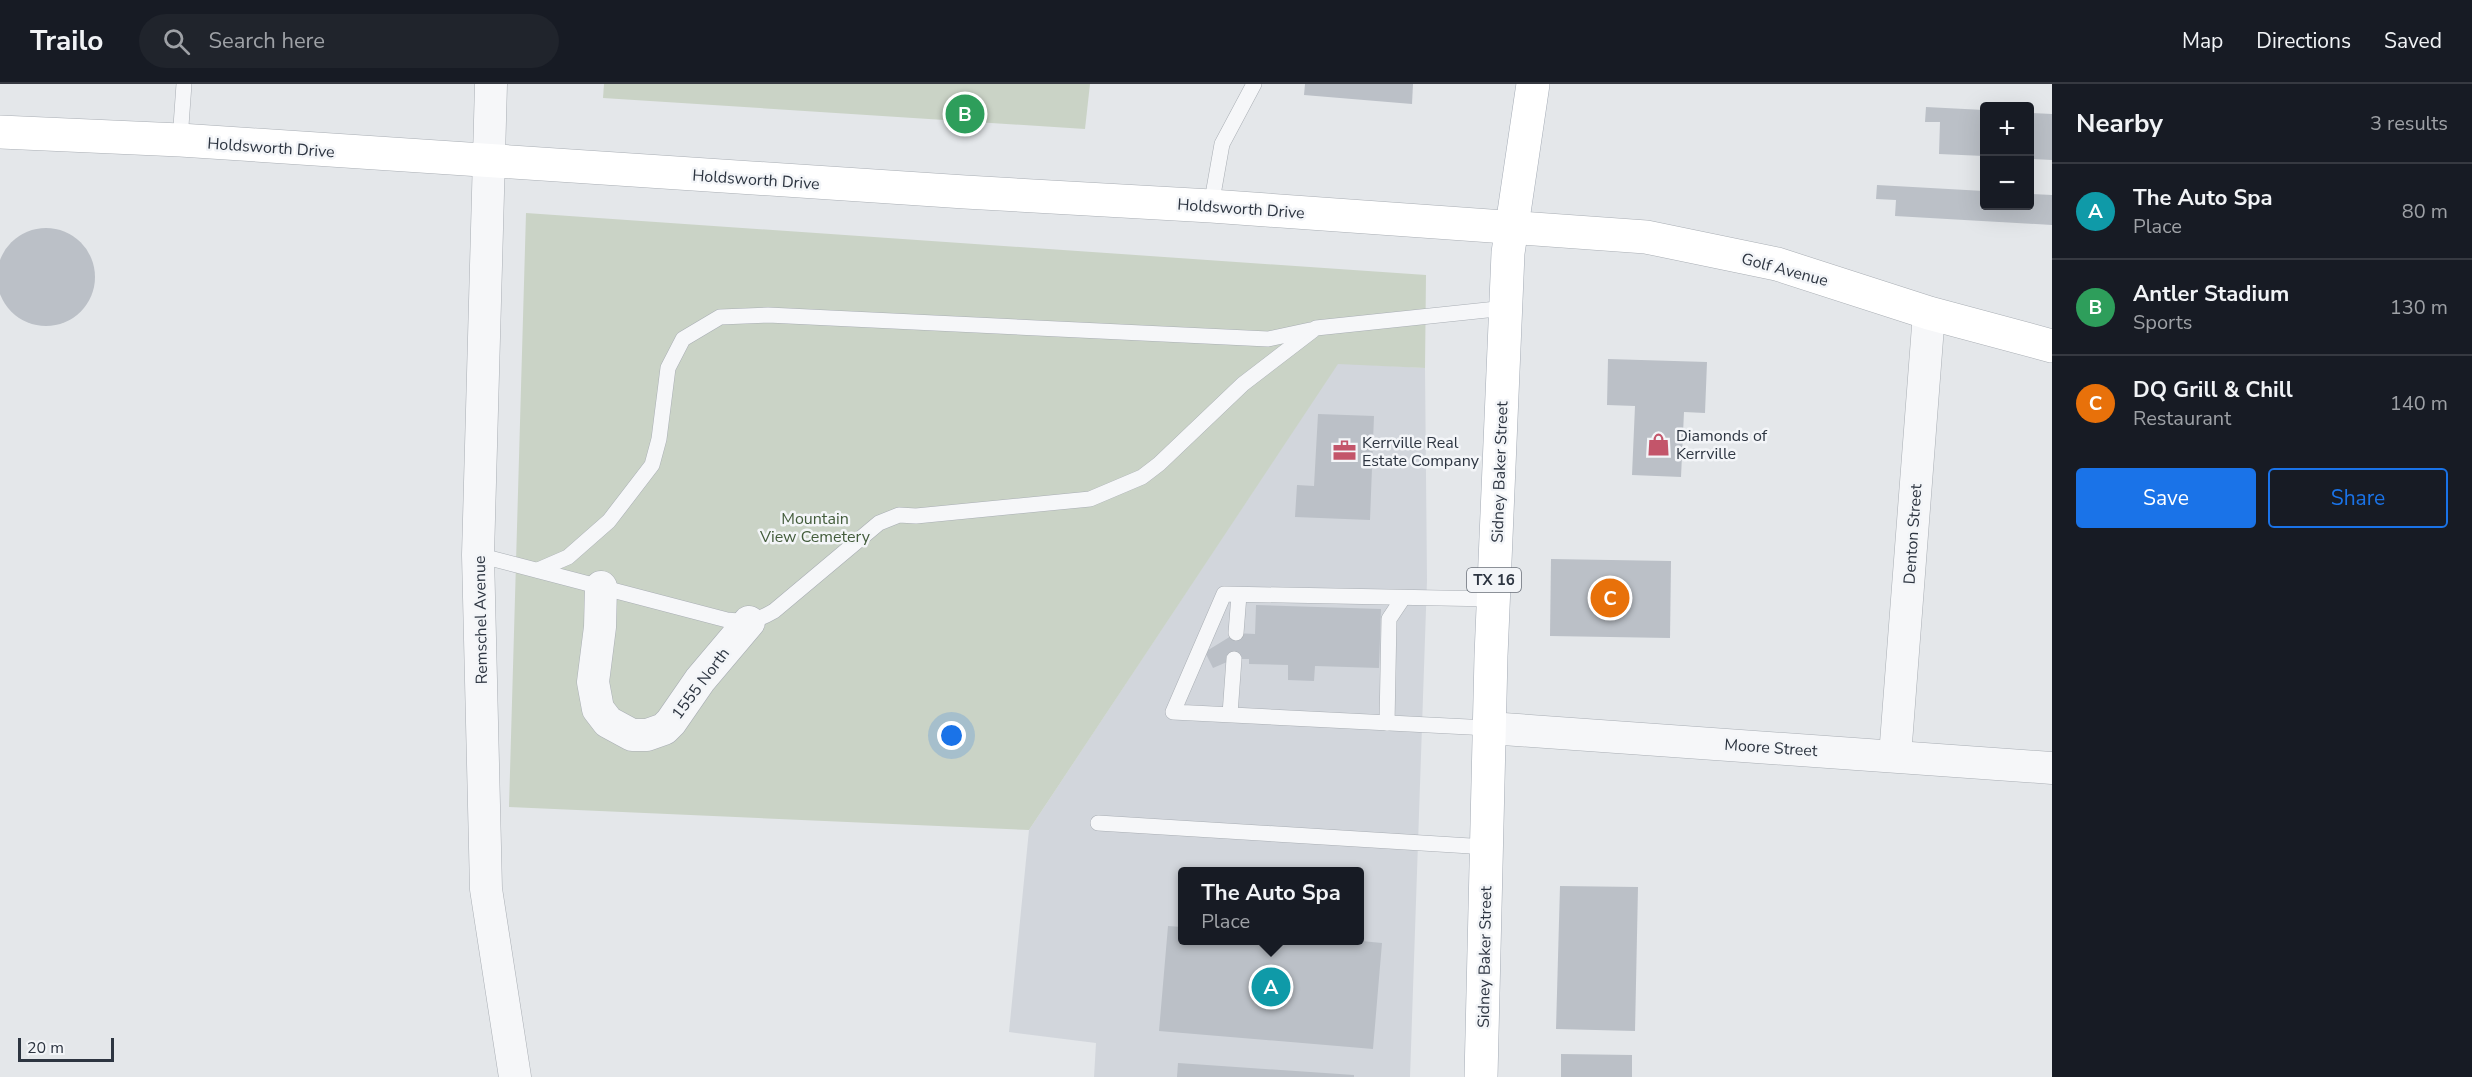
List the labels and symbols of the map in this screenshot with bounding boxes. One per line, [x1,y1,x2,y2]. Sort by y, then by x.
pin: B [946,92,984,136]
street label: Holdsworth Drive [206,133,335,163]
street label: Holdsworth Drive [691,165,820,195]
street label: Holdsworth Drive [1176,194,1305,224]
street label: Golf Avenue [1739,248,1831,292]
street label: Sidney Baker Street [1487,400,1513,543]
place label: Diamonds of Kerrville [1676,425,1768,465]
shop icon: Diamonds of Kerrville [1645,431,1671,457]
place label: Kerrville Real Estate Company [1362,432,1480,472]
office icon: Kerrville Real Estate Company [1331,438,1357,464]
street label: Denton Street [1899,483,1928,585]
park label: Mountain View Cemetery [759,508,871,548]
street label: Remschel Avenue [469,555,493,685]
road number: TX 16 [1467,568,1521,592]
pin: C [1590,576,1630,620]
street label: 1555 North [667,643,735,724]
your location [937,721,966,750]
street label: Moore Street [1724,734,1819,762]
street label: Sidney Baker Street [1473,886,1497,1028]
pin: A [1252,964,1290,1010]
scale bar [18,1035,114,1062]

